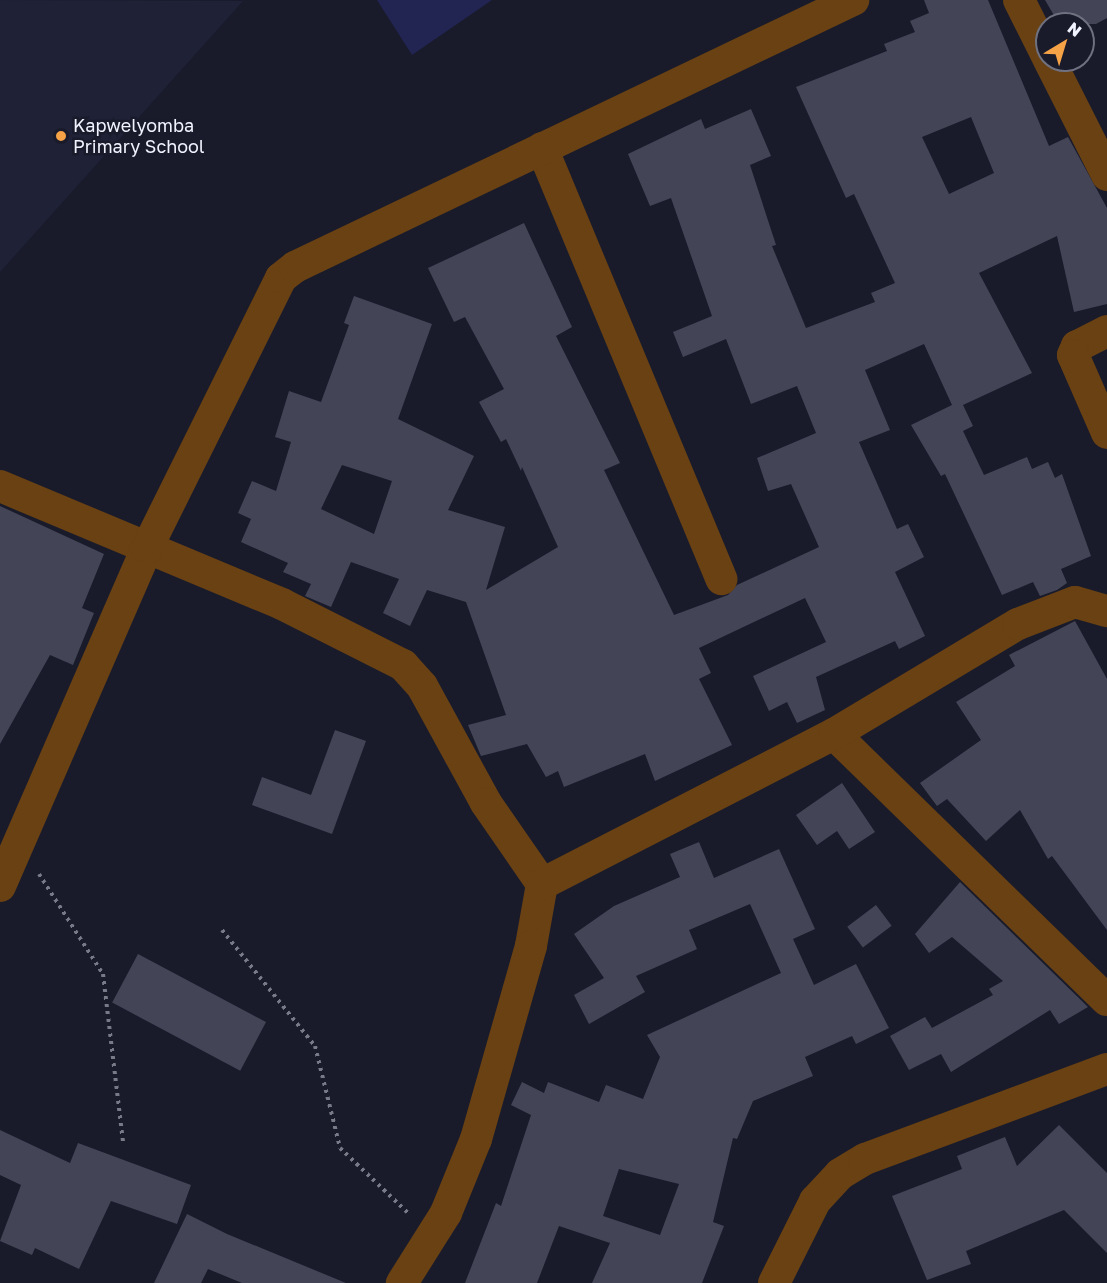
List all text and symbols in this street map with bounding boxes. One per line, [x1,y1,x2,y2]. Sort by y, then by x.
north arrow [1035,12,1095,72]
text: N [1064,18,1086,41]
place label: Kapwelyomba Primary School [73,115,205,158]
marker: Kapwelyomba Primary School [54,129,68,143]

